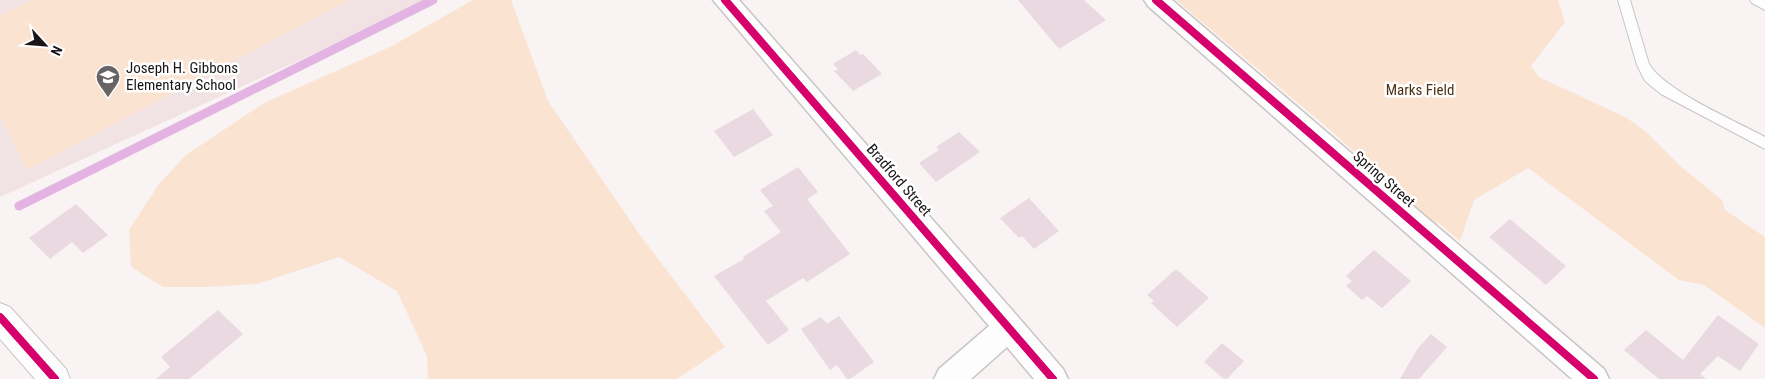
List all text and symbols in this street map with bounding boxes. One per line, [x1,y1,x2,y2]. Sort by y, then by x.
north arrow [20,20,70,70]
text: N [48,43,66,58]
place label: Joseph H. Gibbons Elementary School [126,59,238,94]
school or university icon: Joseph H. Gibbons Elementary School [95,64,121,98]
park label: Marks Field [1386,81,1454,99]
street label: Bradford Street [863,140,935,220]
street label: Spring Street [1349,147,1419,211]

